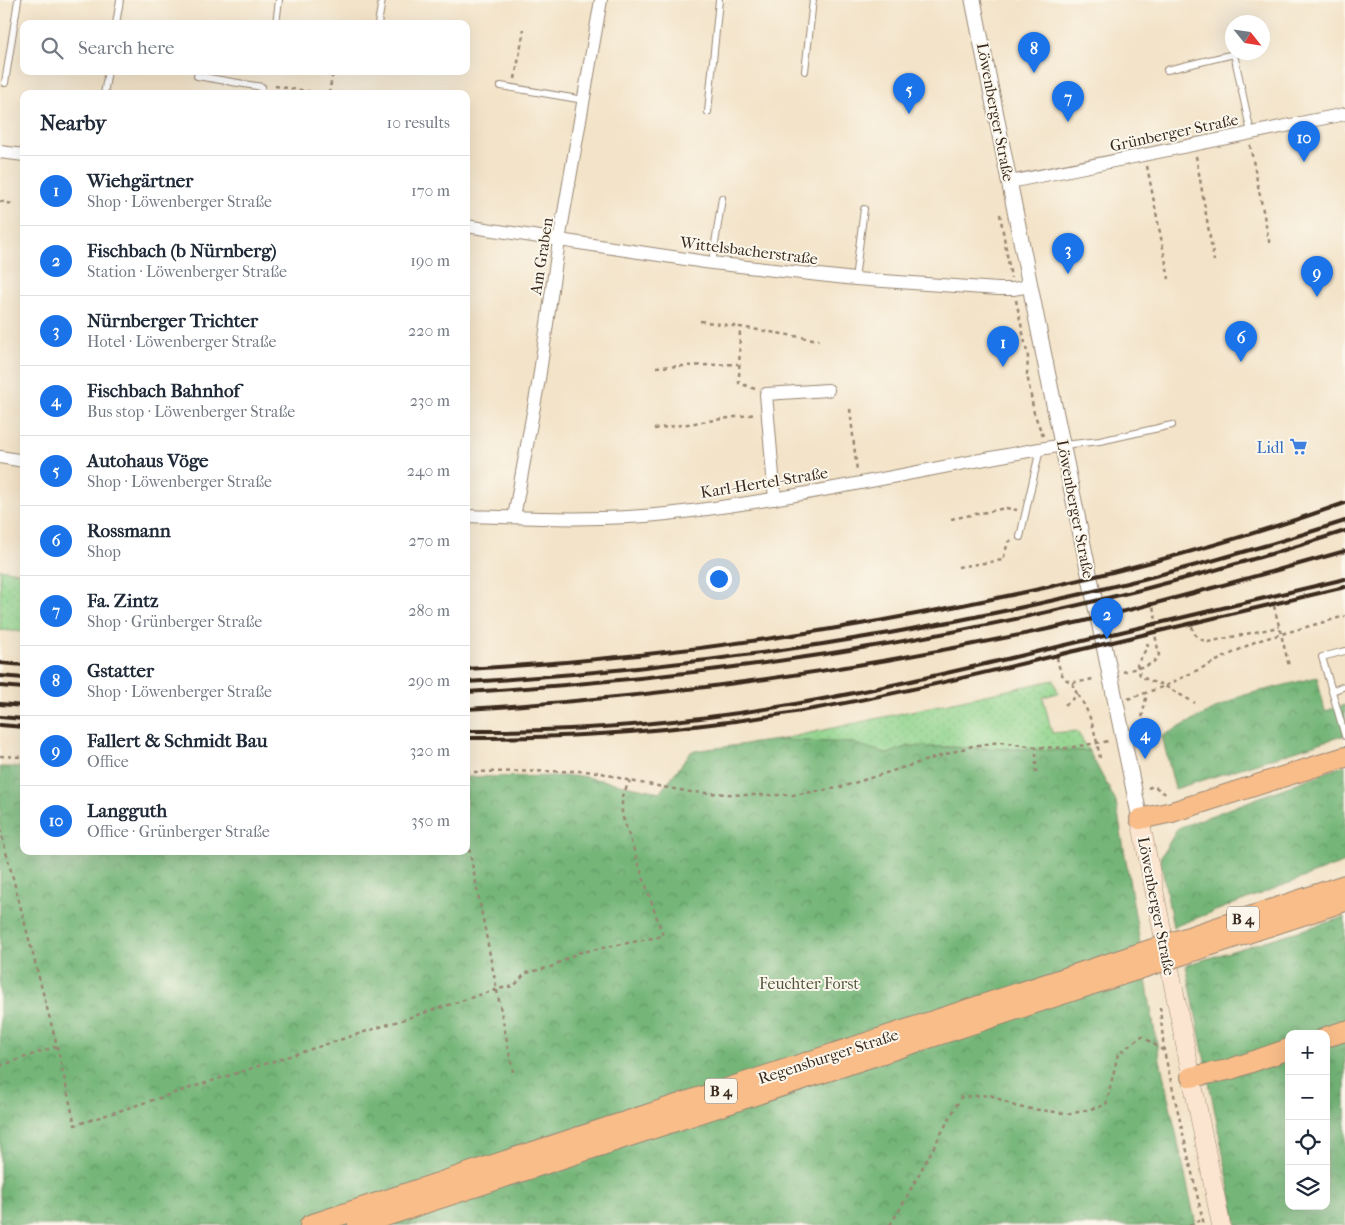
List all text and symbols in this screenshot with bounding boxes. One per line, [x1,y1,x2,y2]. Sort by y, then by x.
north arrow [1225,15,1270,60]
search box [20,20,470,75]
pin: 8 [1018,32,1050,73]
icon: search [38,34,66,62]
text: Search here [78,37,174,59]
street label: Löwenberger Straße [973,41,1018,183]
pin: 5 [893,73,925,114]
pin: 7 [1052,81,1084,122]
street label: Grünberger Straße [1108,110,1240,155]
text: Nearby [40,111,106,135]
text: 10 results [387,113,450,132]
pin: 10 [1288,121,1320,162]
text: Wiehgärtner [87,170,193,192]
text: 1 [53,181,59,200]
text: 170 m [411,181,450,200]
text: Shop · Löwenberger Straße [87,192,272,211]
street label: Am Graben [526,215,557,297]
street label: Wittelsbacherstraße [678,232,819,268]
pin: 3 [1052,233,1084,274]
text: Fischbach (b Nürnberg) [87,240,277,262]
text: 2 [52,251,60,270]
text: 190 m [410,251,450,270]
pin: 9 [1301,256,1333,297]
text: Station · Löwenberger Straße [87,262,287,281]
text: Nürnberger Trichter [87,310,258,332]
text: 3 [53,321,59,340]
text: 220 m [408,321,450,340]
pin: 6 [1225,321,1257,362]
pin: 1 [987,326,1019,367]
text: Hotel · Löwenberger Straße [87,332,276,351]
text: Fischbach Bahnhof [87,380,240,402]
text: 4 [51,391,61,410]
text: 230 m [410,391,450,410]
text: Bus stop · Löwenberger Straße [87,402,295,421]
supermarket icon: Lidl [1288,437,1308,457]
street label: Löwenberger Straße [1053,438,1098,580]
place label: Lidl [1257,438,1285,457]
text: Autohaus Vöge [87,450,208,472]
text: 5 [53,461,59,480]
text: 240 m [407,461,450,480]
street label: Karl-Hertel-Straße [699,463,829,502]
text: Shop · Löwenberger Straße [87,472,272,491]
text: Rossmann [87,520,171,542]
text: 6 [52,531,60,550]
text: 270 m [409,531,450,550]
text: Shop [87,542,121,561]
your location [706,566,732,592]
text: Fa. Zintz [87,590,158,612]
pin: 2 [1091,598,1123,639]
text: 7 [52,601,60,620]
text: 280 m [408,601,450,620]
text: Shop · Grünberger Straße [87,612,262,631]
text: Gstatter [87,660,154,682]
text: 8 [52,671,60,690]
text: 290 m [408,671,450,690]
text: Shop · Löwenberger Straße [87,682,272,701]
pin: 4 [1129,718,1161,759]
text: Fallert & Schmidt Bau [87,730,267,752]
text: 9 [52,741,60,760]
text: 320 m [410,741,450,760]
text: Office [87,752,129,771]
text: Langguth [87,800,167,822]
text: 10 [49,811,63,830]
text: 350 m [411,811,450,830]
text: Office · Grünberger Straße [87,822,270,841]
street label: Löwenberger Straße [1134,835,1179,977]
road number: B 4 [1227,906,1259,932]
park label: Feuchter Forst [759,974,859,993]
street label: Regensburger Straße [756,1025,901,1088]
map controls [1285,1030,1330,1210]
button: + [1285,1030,1330,1075]
button: − [1285,1075,1330,1120]
road number: B 4 [705,1078,737,1104]
button: locate [1285,1120,1330,1165]
button: layers [1285,1165,1330,1210]

